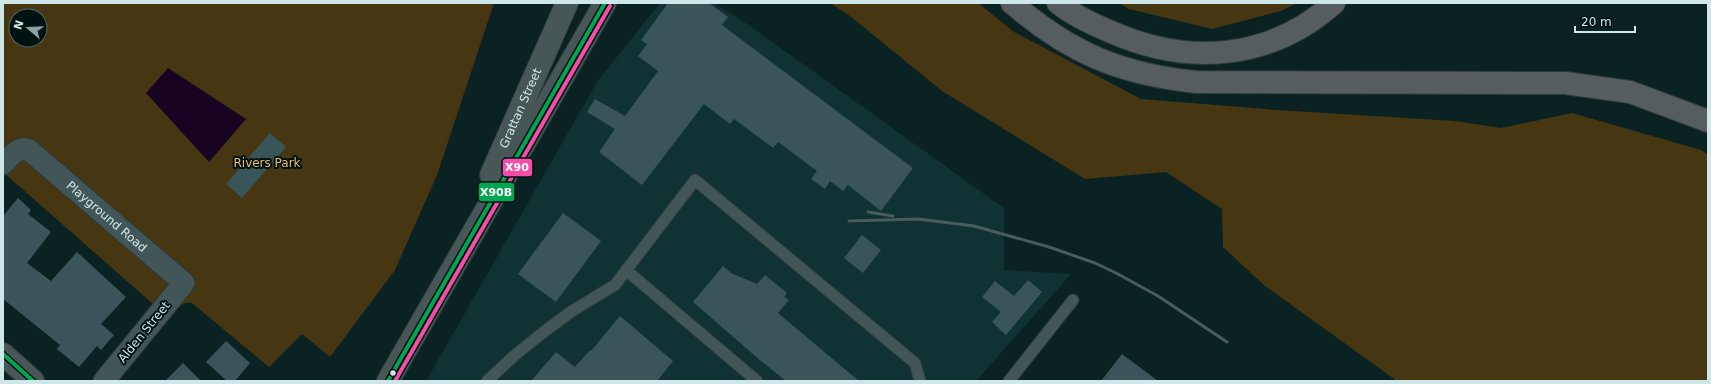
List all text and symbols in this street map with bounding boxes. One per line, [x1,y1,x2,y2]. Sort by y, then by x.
north arrow [8,8,48,48]
scale bar [1575,8,1635,34]
text: 20 m [1581,15,1612,29]
text: N [11,18,27,31]
street label: Grattan Street [497,66,544,151]
park label: Rivers Park [233,156,301,170]
line badge: X90 [502,158,533,177]
text: X90 [505,161,529,174]
street label: Playground Road [64,178,150,255]
line badge: X90B [478,182,515,202]
text: X90B [480,186,512,199]
street label: Alden Street [115,298,173,365]
unlabelled marker [388,368,398,378]

